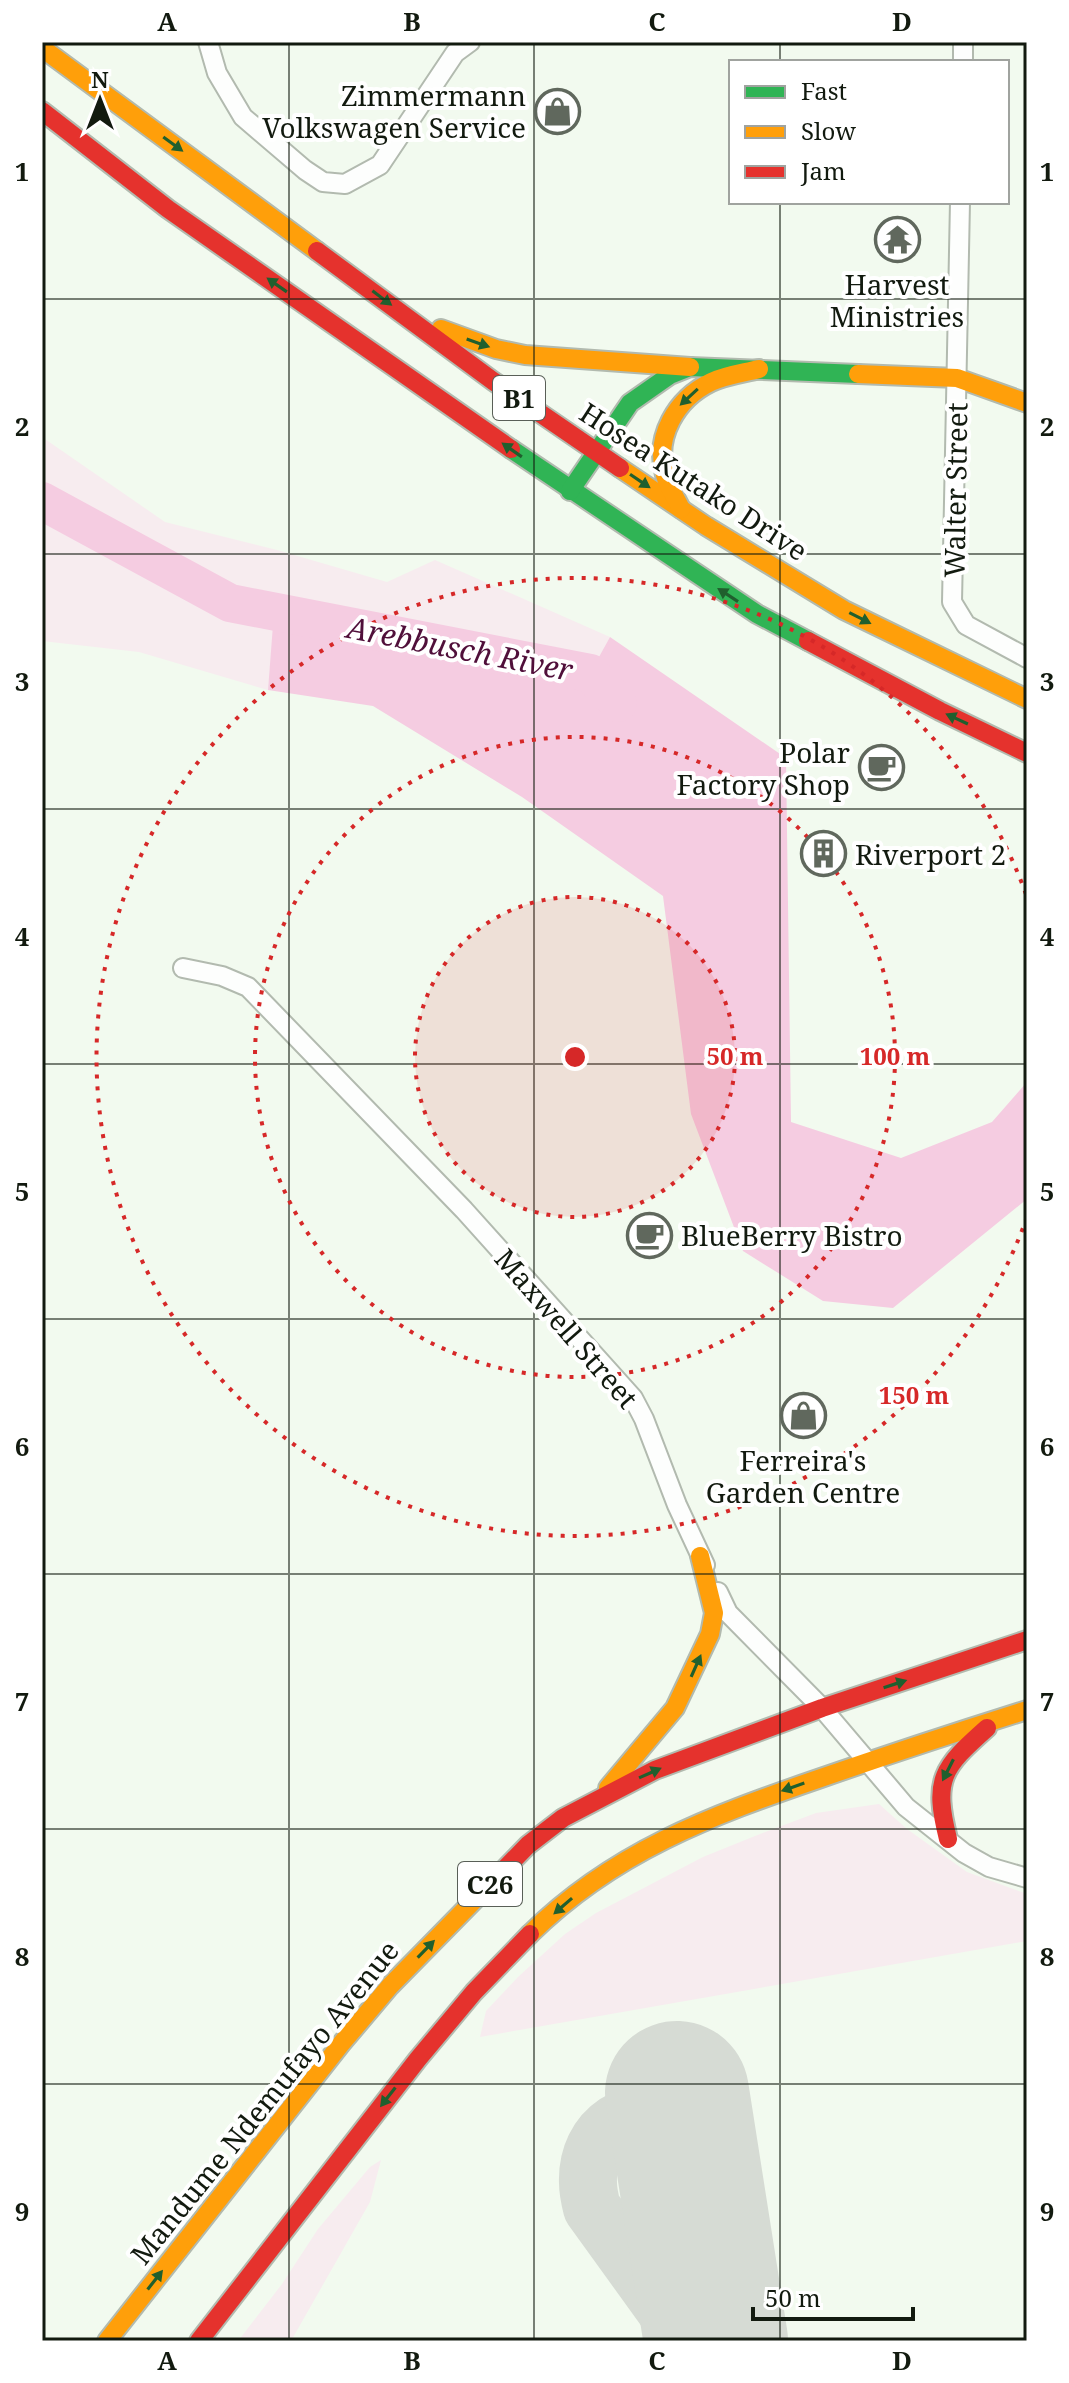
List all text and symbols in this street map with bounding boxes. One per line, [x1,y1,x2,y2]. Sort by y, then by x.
text: A [157,3,177,39]
text: B [403,3,421,39]
text: C [648,3,666,39]
text: D [892,3,912,39]
north arrow [60,60,140,140]
legend [729,60,1009,204]
text: N [91,64,109,94]
text: Fast [801,74,847,107]
place label: Zimmermann Volkswagen Service [262,76,526,146]
shop icon: Zimmermann Volkswagen Service [533,87,581,135]
text: Slow [801,114,856,147]
one-way arrow [162,136,183,151]
text: 1 [15,153,29,189]
text: 1 [1040,153,1054,189]
text: Jam [800,154,846,187]
temple icon: Harvest Ministries [873,215,921,263]
place label: Harvest Ministries [830,265,964,335]
one-way arrow [266,278,287,293]
one-way arrow [371,290,393,306]
one-way arrow [467,338,491,350]
road number: B1 [493,376,545,420]
one-way arrow [679,388,698,406]
street label: Hosea Kutako Drive [573,393,815,569]
street label: Walter Street [934,402,976,578]
text: 2 [15,408,29,444]
text: 2 [1040,408,1054,444]
one-way arrow [502,443,523,458]
one-way arrow [629,473,650,488]
one-way arrow [718,587,739,602]
water label: Arebbusch River [342,606,577,690]
one-way arrow [849,612,872,625]
text: 3 [15,663,29,699]
text: 3 [1040,663,1054,699]
one-way arrow [945,712,968,726]
place label: Polar Factory Shop [676,733,850,803]
cafe icon: Polar Factory Shop [857,744,905,792]
building icon: Riverport 2 [800,830,848,878]
place label: Riverport 2 [855,835,1006,873]
text: 4 [15,918,30,954]
text: 4 [1040,918,1055,954]
text: 50 m [706,1039,764,1072]
text: 100 m [860,1039,931,1072]
centre of rings [561,1043,589,1071]
text: 5 [15,1173,29,1209]
text: 5 [1040,1173,1054,1209]
cafe icon: BlueBerry Bistro [626,1211,674,1259]
place label: BlueBerry Bistro [681,1216,903,1254]
street label: Maxwell Street [487,1240,647,1416]
text: 150 m [879,1378,950,1411]
shop icon: Ferreira's Garden Centre [779,1391,827,1439]
text: 6 [15,1428,29,1464]
text: 6 [1040,1428,1054,1464]
place label: Ferreira's Garden Centre [706,1441,900,1511]
one-way arrow [690,1654,703,1677]
one-way arrow [883,1677,907,1690]
text: 7 [15,1683,29,1719]
text: 7 [1040,1683,1054,1719]
one-way arrow [941,1759,955,1782]
one-way arrow [638,1766,662,1779]
one-way arrow [780,1782,804,1794]
road number: C26 [458,1862,522,1906]
one-way arrow [554,1897,574,1914]
street label: Mandume Ndemufayo Avenue [121,1932,407,2272]
text: 8 [15,1938,29,1974]
text: 8 [1040,1938,1054,1974]
one-way arrow [416,1940,435,1959]
one-way arrow [380,2087,397,2107]
text: 9 [15,2193,29,2229]
text: 9 [1040,2193,1054,2229]
one-way arrow [146,2270,163,2290]
scale bar [753,2271,913,2321]
text: 50 m [765,2281,821,2314]
text: A [157,2342,177,2378]
text: B [403,2342,421,2378]
text: C [648,2342,666,2378]
text: D [892,2342,912,2378]

